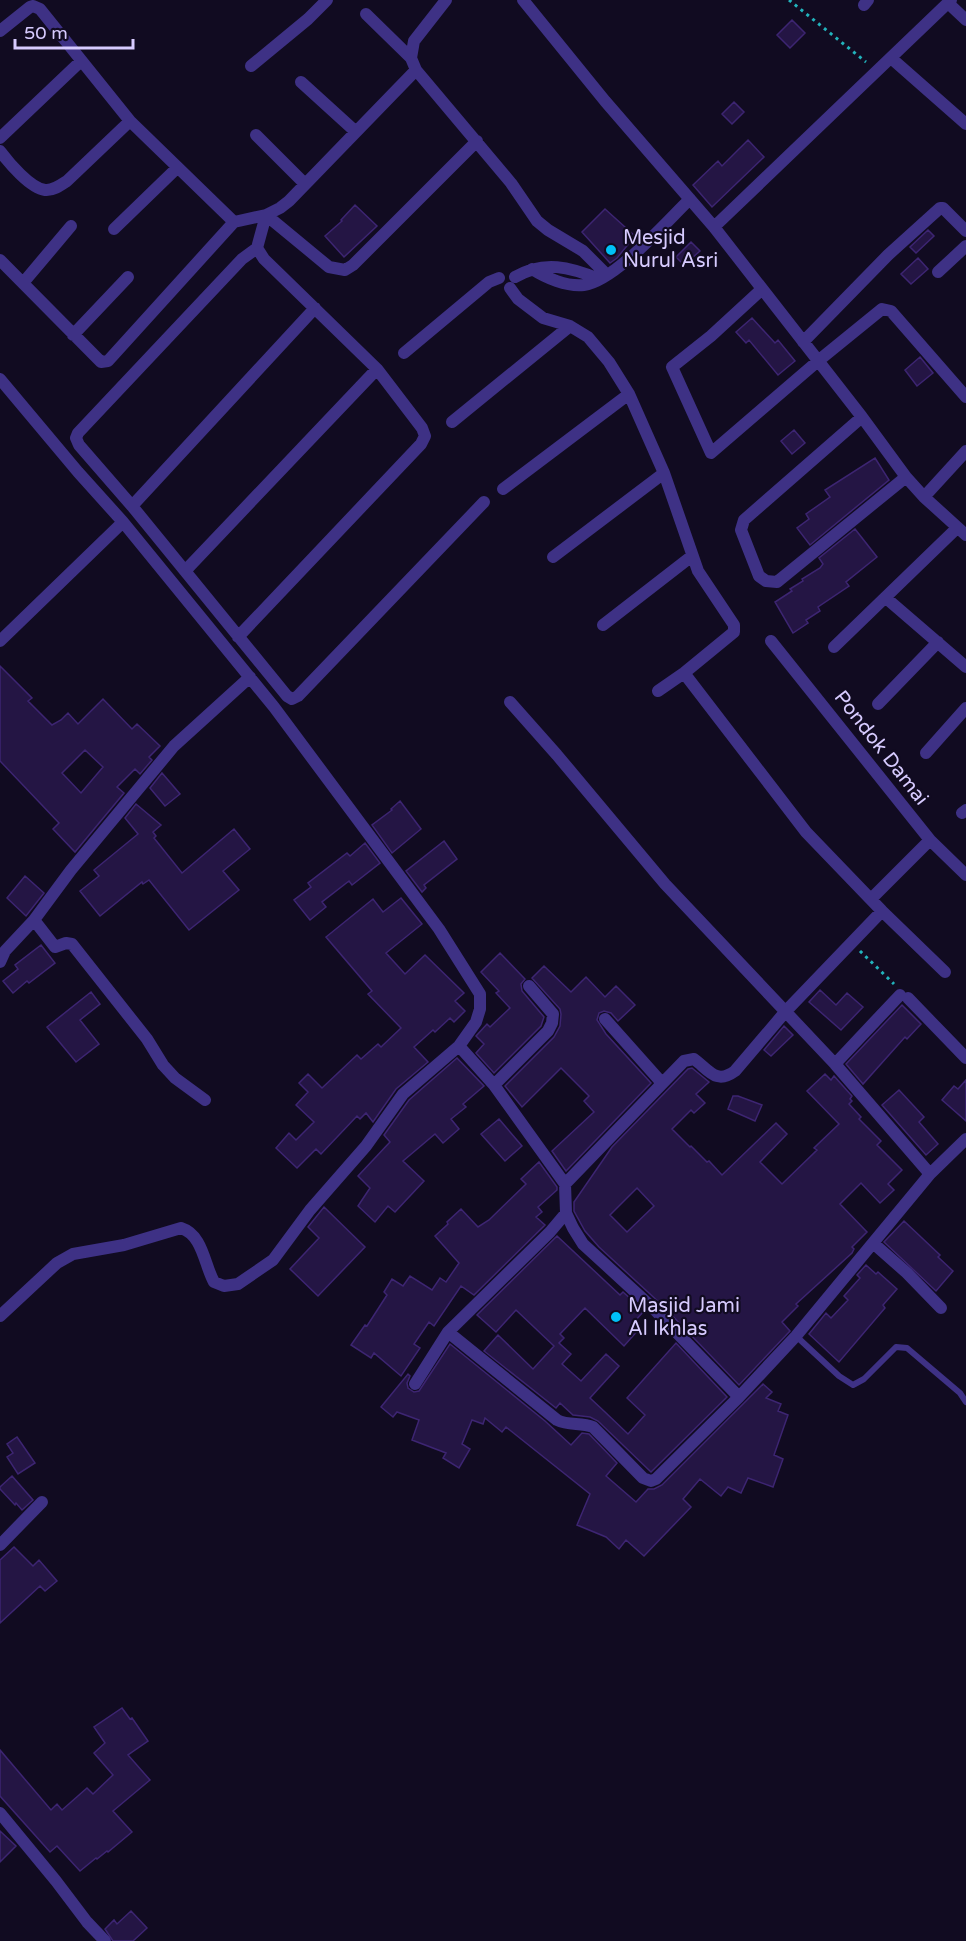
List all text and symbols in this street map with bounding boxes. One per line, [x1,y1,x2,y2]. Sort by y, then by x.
scale bar [15,12,134,50]
text: 50 m [24,22,68,44]
place label: Mesjid Nurul Asri [623,226,718,273]
marker: Mesjid Nurul Asri [604,243,618,257]
street label: Pondok Damai [829,686,933,810]
place label: Masjid Jami Al Ikhlas [628,1294,740,1341]
marker: Masjid Jami Al Ikhlas [609,1310,623,1324]

